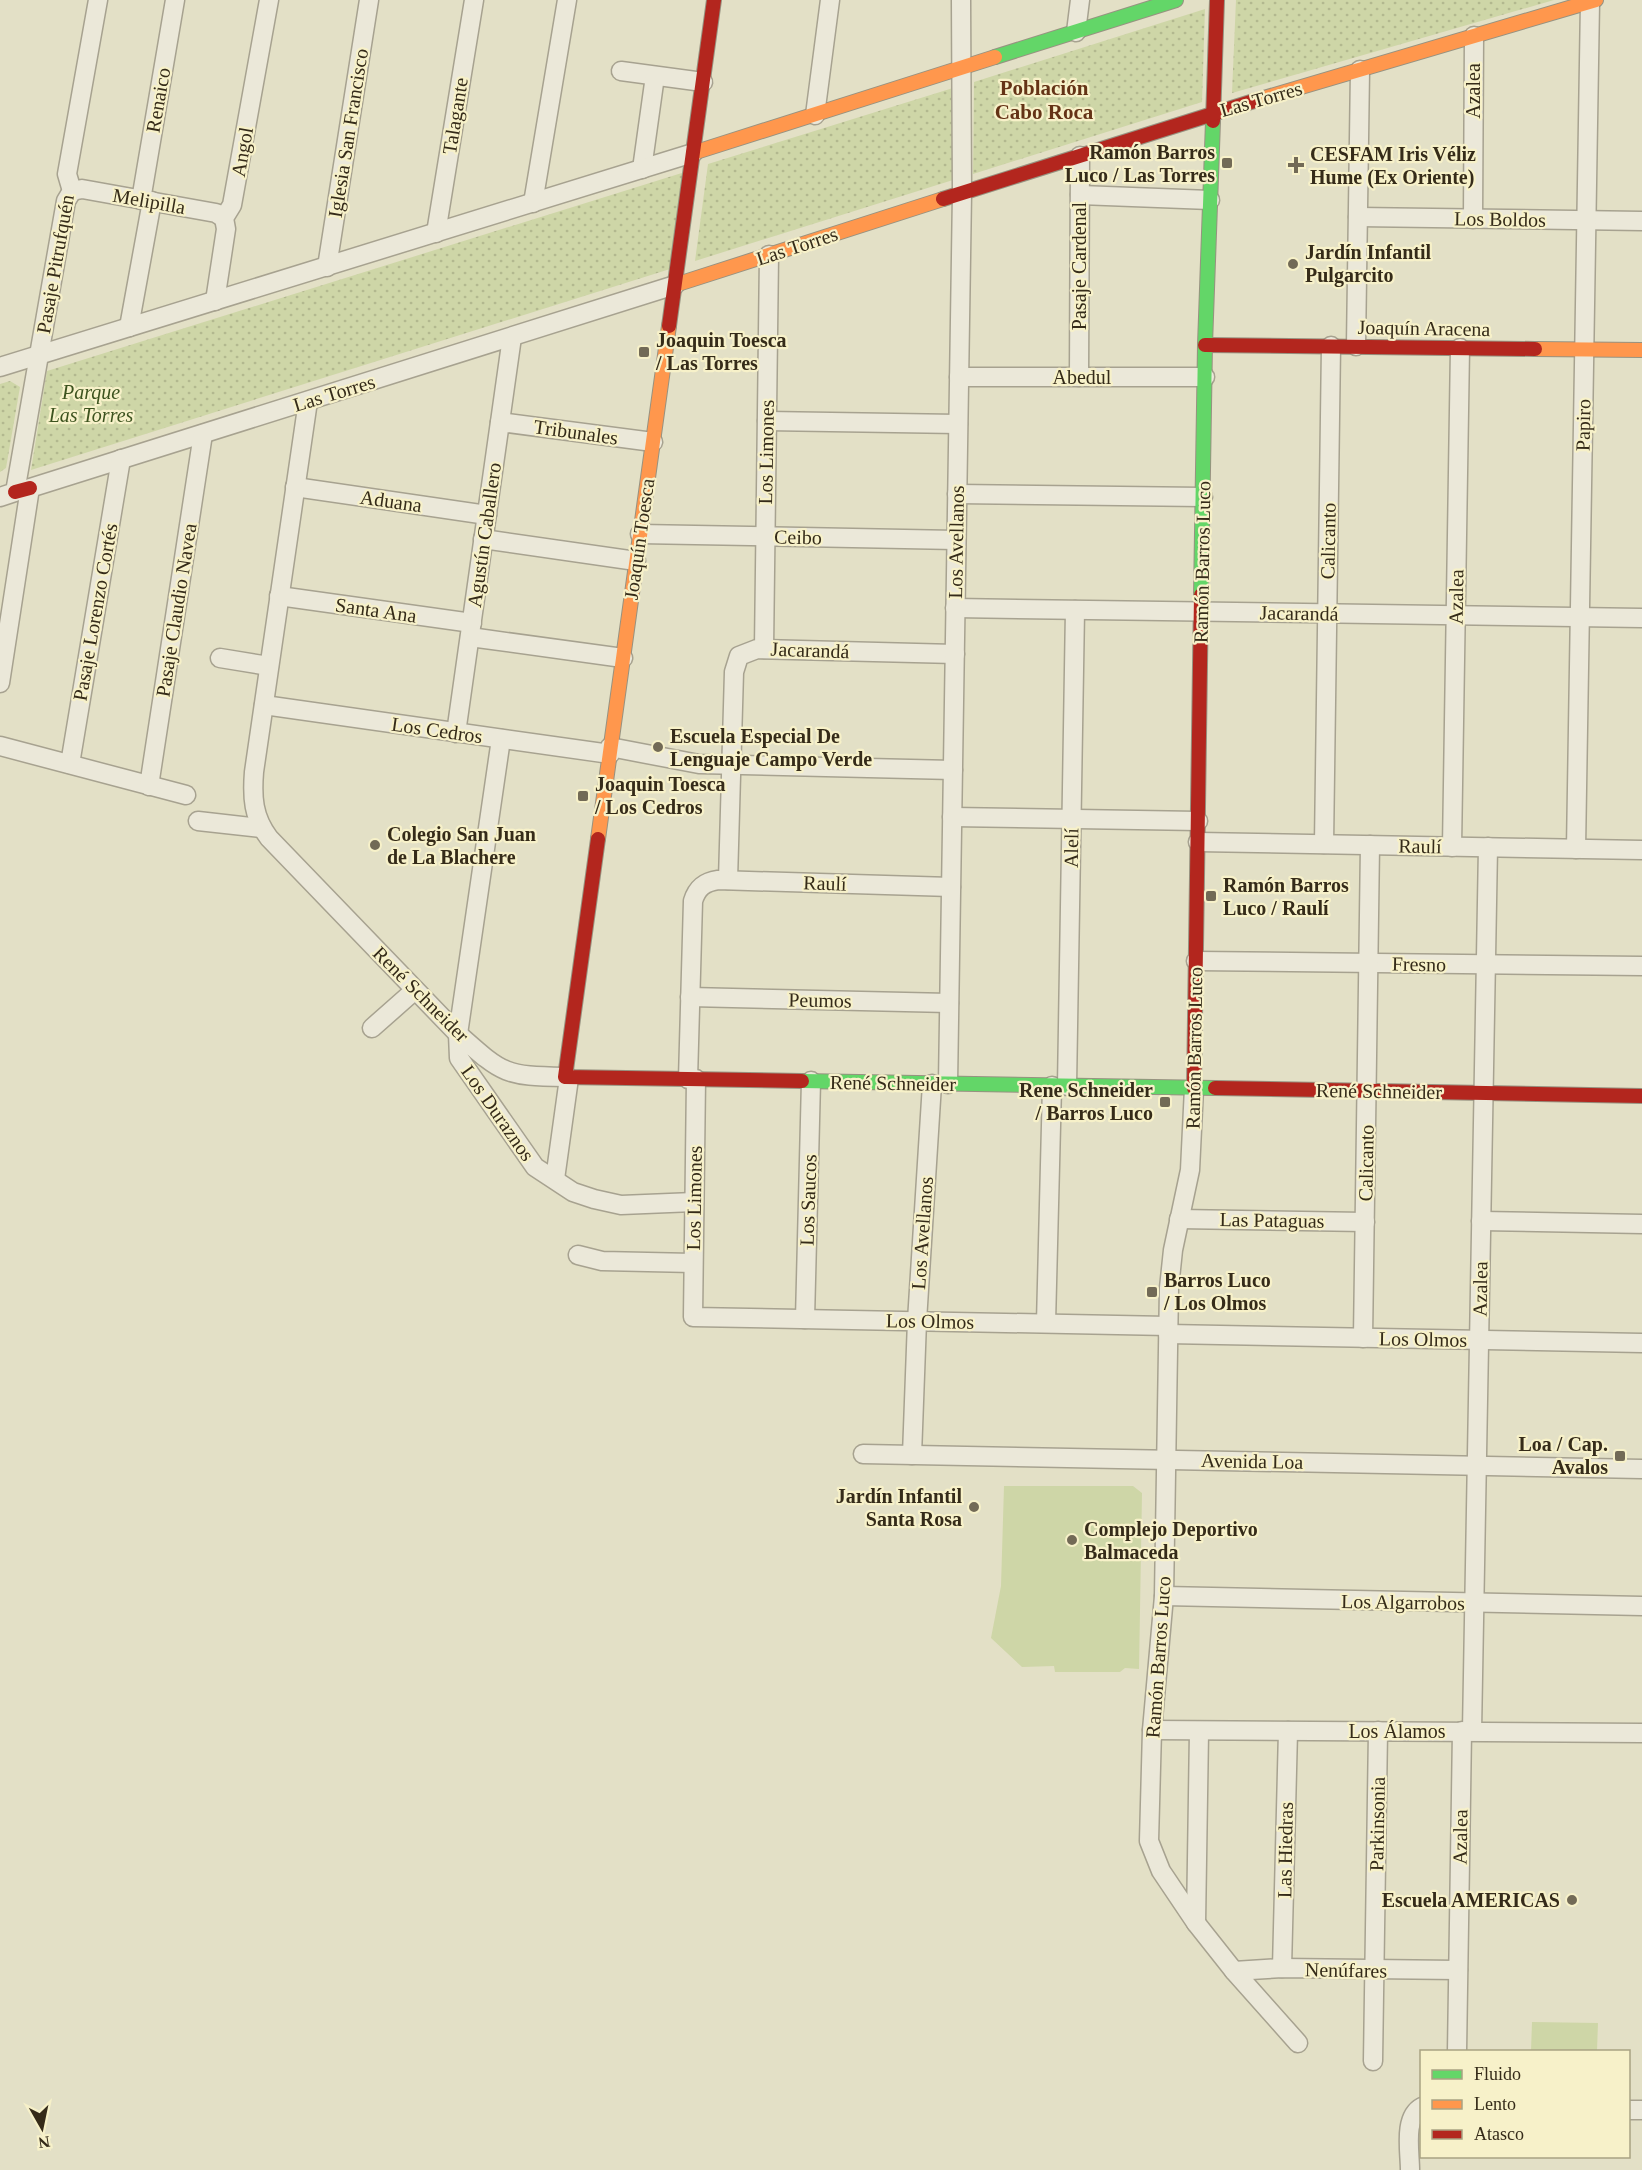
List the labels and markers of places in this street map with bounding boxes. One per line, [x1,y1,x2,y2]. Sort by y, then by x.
place label: Ramón Barros Luco / Las Torres [1065,141,1215,186]
place label: CESFAM Iris Véliz Hume (Ex Oriente) [1310,143,1476,189]
marker: Ramón Barros Luco / Las Torres [1220,156,1234,170]
marker: CESFAM Iris Véliz Hume (Ex Oriente) [1287,156,1305,174]
place label: Jardín Infantil Pulgarcito [1305,241,1432,287]
marker: Jardín Infantil Pulgarcito [1286,257,1300,271]
place label: Joaquin Toesca / Las Torres [655,329,787,374]
marker: Joaquin Toesca / Las Torres [637,345,651,359]
place label: Escuela Especial De Lenguaje Campo Verde [670,725,872,771]
marker: Escuela Especial De Lenguaje Campo Verde [651,740,665,754]
place label: Joaquin Toesca / Los Cedros [594,773,726,818]
marker: Joaquin Toesca / Los Cedros [576,789,590,803]
place label: Colegio San Juan de La Blachere [387,823,536,868]
marker: Colegio San Juan de La Blachere [368,838,382,852]
place label: Ramón Barros Luco / Raulí [1223,874,1349,919]
marker: Ramón Barros Luco / Raulí [1204,889,1218,903]
place label: Rene Schneider / Barros Luco [1019,1079,1153,1124]
marker: Rene Schneider / Barros Luco [1158,1095,1172,1109]
place label: Barros Luco / Los Olmos [1163,1269,1271,1314]
marker: Barros Luco / Los Olmos [1145,1285,1159,1299]
place label: Loa / Cap. Avalos [1519,1433,1608,1478]
marker: Loa / Cap. Avalos [1613,1449,1627,1463]
place label: Jardín Infantil Santa Rosa [836,1485,962,1530]
marker: Jardín Infantil Santa Rosa [967,1500,981,1514]
place label: Complejo Deportivo Balmaceda [1084,1518,1258,1563]
marker: Complejo Deportivo Balmaceda [1065,1533,1079,1547]
place label: Escuela AMERICAS [1382,1889,1560,1911]
marker: Escuela AMERICAS [1565,1893,1579,1907]

